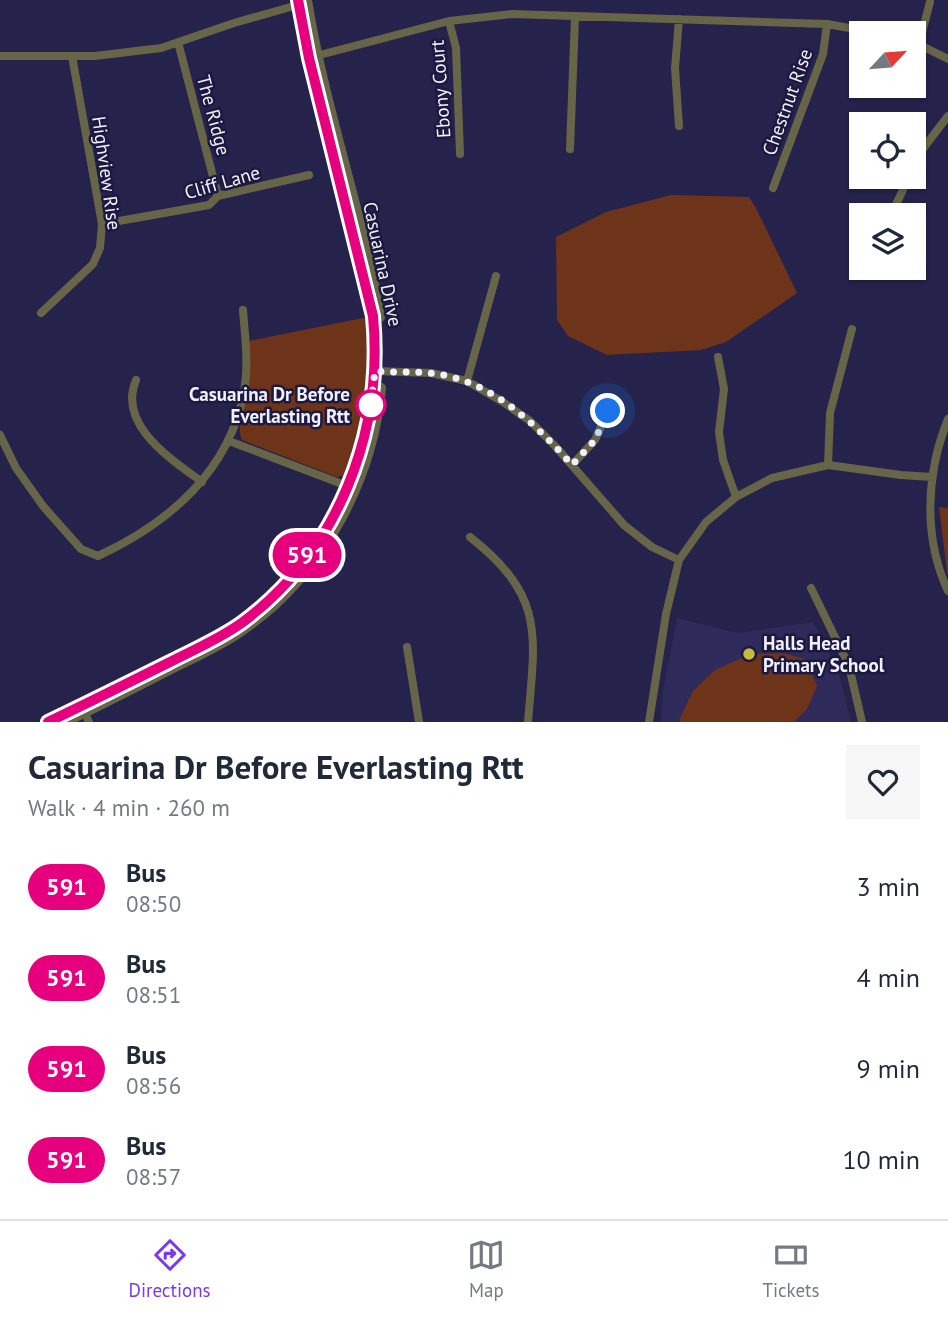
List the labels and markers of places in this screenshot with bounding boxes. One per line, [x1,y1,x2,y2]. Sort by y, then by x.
place label: Casuarina Dr Before Everlasting Rtt [189,382,350,428]
marker: Casuarina Dr Before Everlasting Rtt [356,390,386,420]
place label: Halls Head Primary School [763,631,885,677]
marker: Halls Head Primary School [741,646,757,662]

